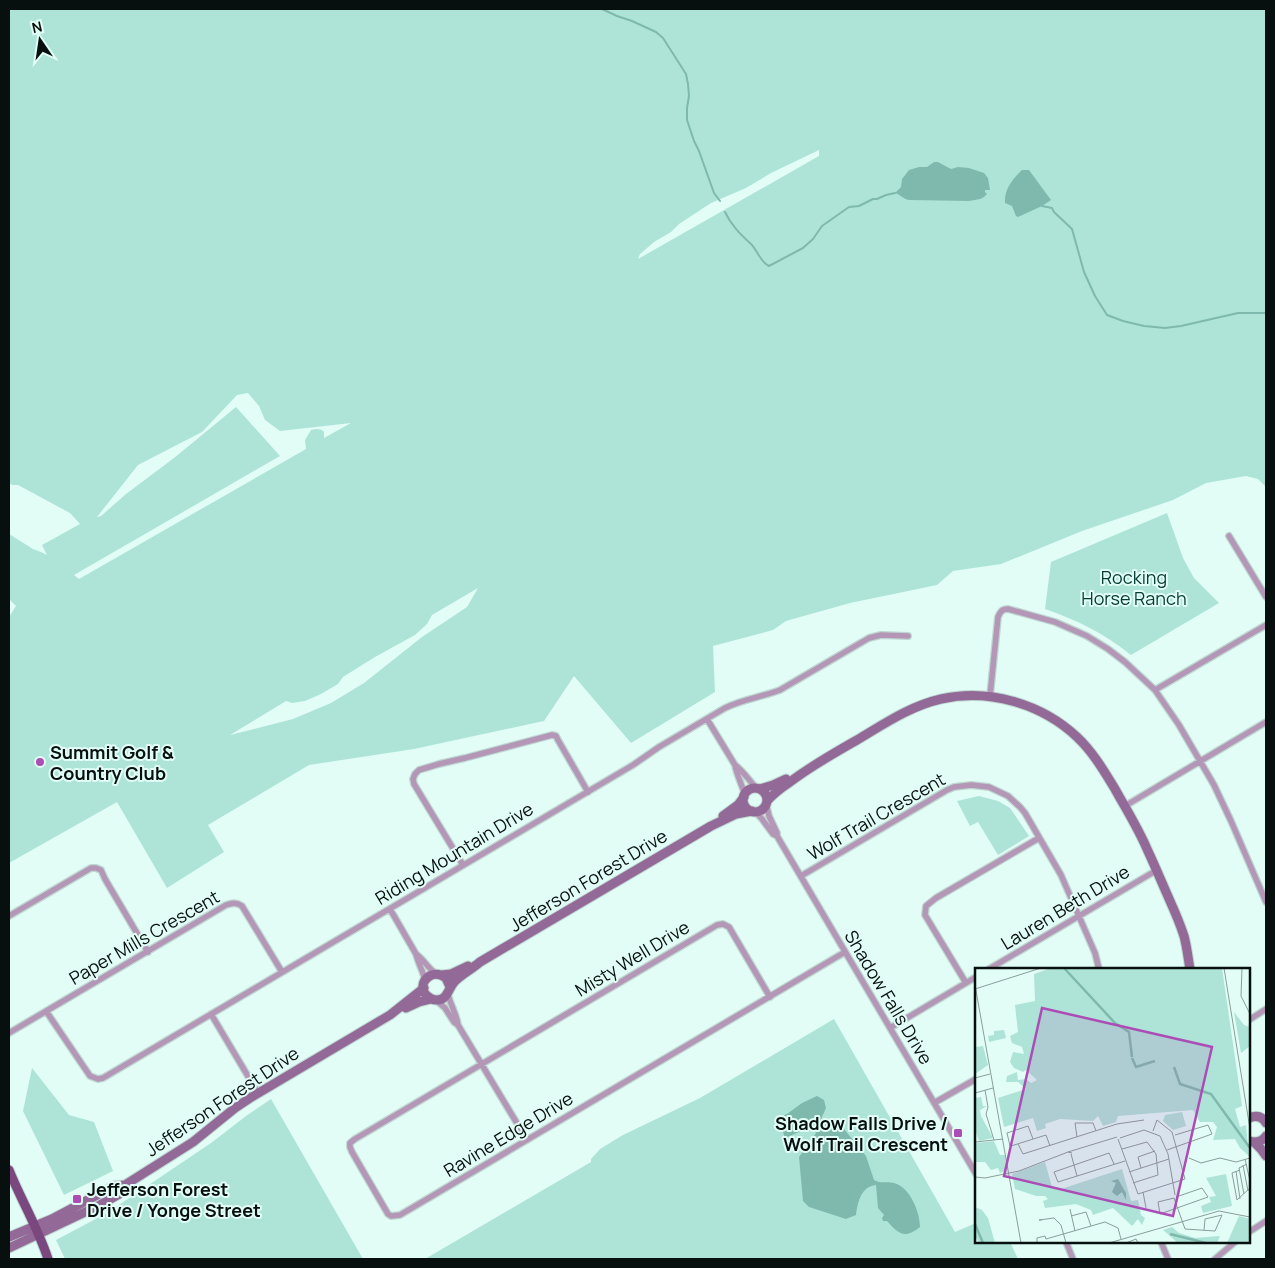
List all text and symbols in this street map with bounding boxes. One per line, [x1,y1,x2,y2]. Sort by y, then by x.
north arrow [15,15,65,65]
text: N [30,16,44,37]
park label: Rocking Horse Ranch [1081,565,1187,610]
place label: Summit Golf & Country Club [50,740,174,785]
marker: Summit Golf & Country Club [34,756,46,768]
street label: Wolf Trail Crescent [803,767,949,865]
street label: Riding Mountain Drive [371,796,537,910]
street label: Jefferson Forest Drive [505,823,671,937]
street label: Lauren Beth Drive [996,859,1134,955]
street label: Paper Mills Crescent [65,884,223,990]
street label: Misty Well Drive [570,914,694,1002]
street label: Shadow Falls Drive [839,926,939,1068]
inset map [975,968,1250,1243]
street label: Jefferson Forest Drive [141,1041,303,1161]
street label: Ravine Edge Drive [439,1086,577,1182]
place label: Shadow Falls Drive / Wolf Trail Crescent [775,1111,948,1156]
marker: Shadow Falls Drive / Wolf Trail Crescent [952,1127,964,1139]
place label: Jefferson Forest Drive / Yonge Street [87,1177,261,1222]
marker: Jefferson Forest Drive / Yonge Street [71,1193,83,1205]

